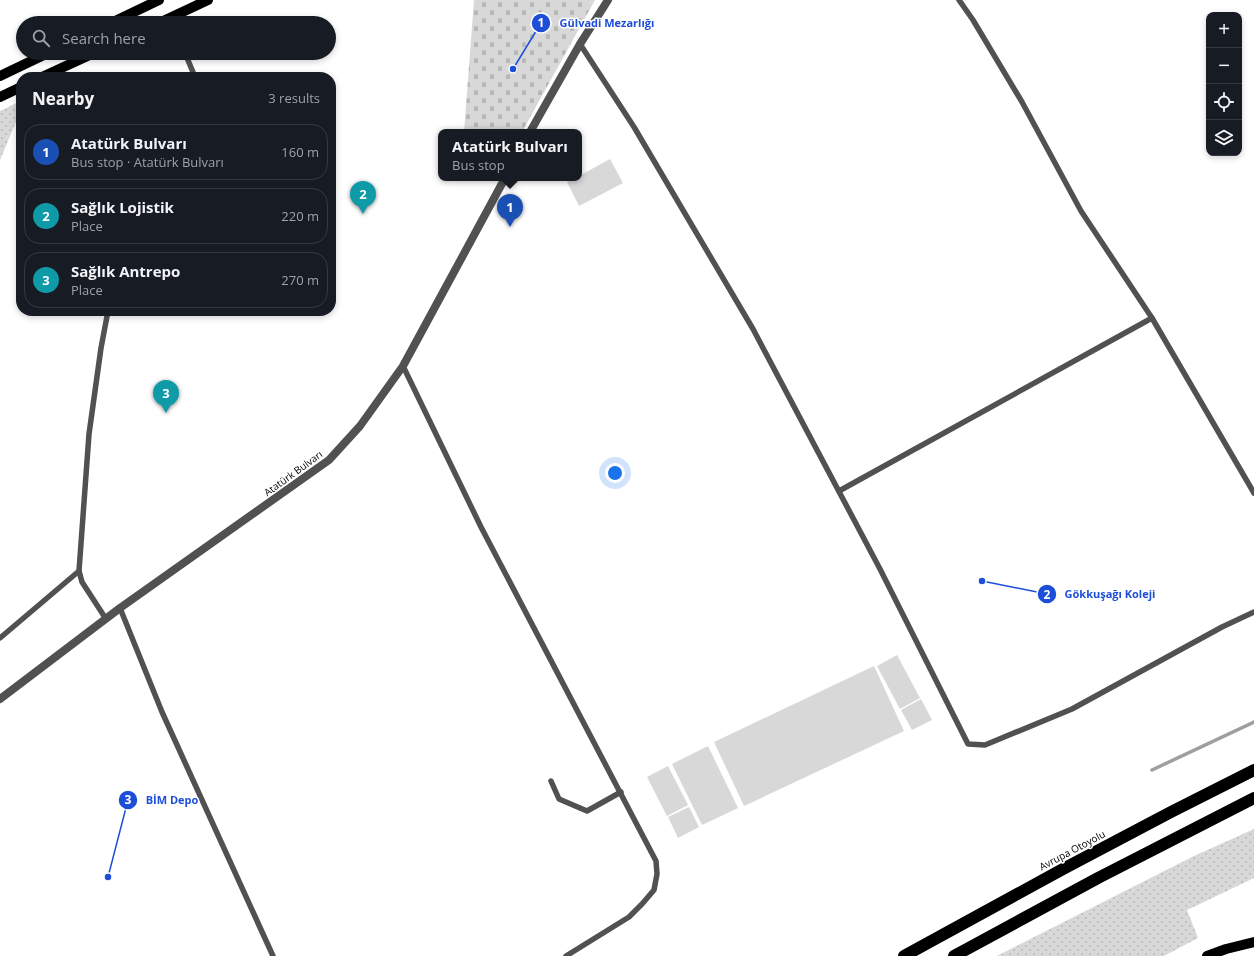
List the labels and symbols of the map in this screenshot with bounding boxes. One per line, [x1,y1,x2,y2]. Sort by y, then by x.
callout: Gülvadi Mezarlığı [531,11,662,34]
text: 1 [538,14,544,31]
text: Gülvadi Mezarlığı [560,15,654,30]
pin: 2 [350,181,376,214]
pin: 1 [497,194,523,227]
pin: 3 [153,380,179,413]
street label: Atatürk Bulvarı [261,447,325,499]
your location [605,463,625,483]
callout: Gökkuşağı Koleji [1037,583,1164,606]
text: 2 [1044,586,1051,603]
text: Gökkuşağı Koleji [1065,586,1155,601]
callout: BİM Depo [118,789,207,812]
text: 3 [125,791,132,808]
text: BİM Depo [146,792,199,807]
street label: Avrupa Otoyolu [1037,827,1107,873]

